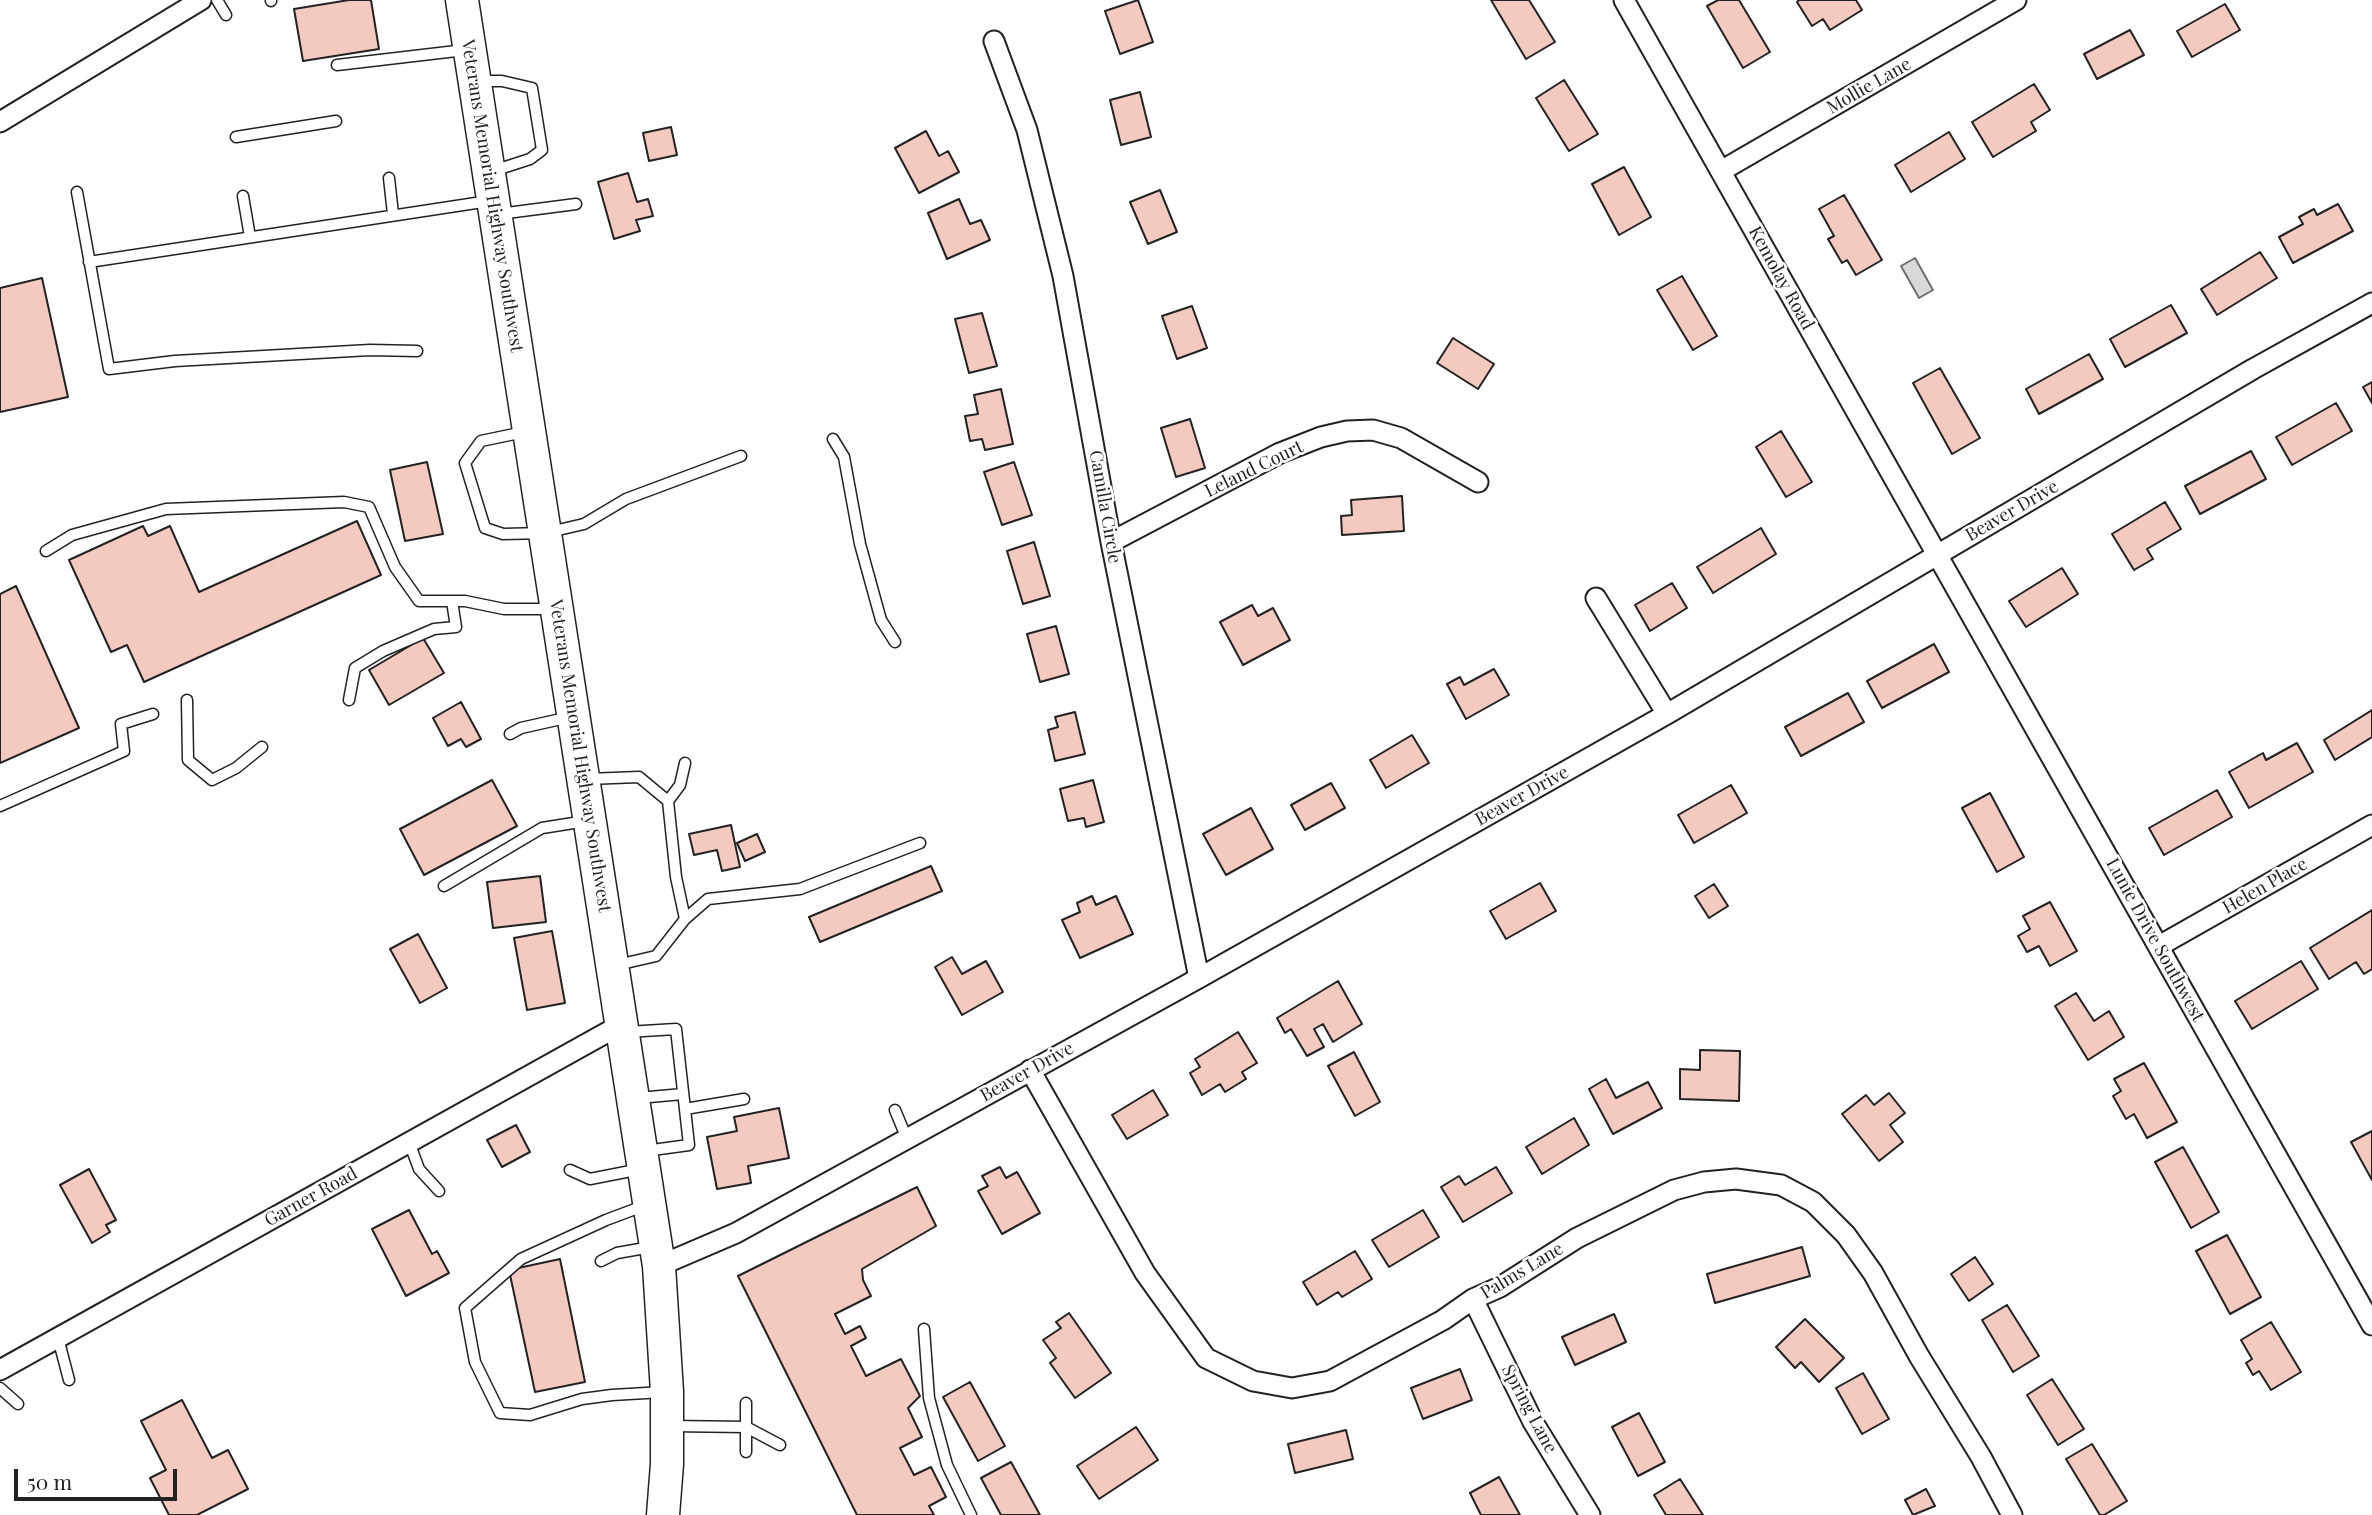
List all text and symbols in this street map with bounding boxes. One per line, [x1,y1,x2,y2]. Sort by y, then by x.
street label: Veterans Memorial Highway Southwest [457,38,527,354]
street label: Mollie Lane [1823,53,1915,119]
street label: Kemolay Road [1744,222,1818,334]
street label: Leland Court [1201,436,1307,502]
street label: Camilla Circle [1084,449,1126,565]
street label: Beaver Drive [1962,476,2062,546]
street label: Veterans Memorial Highway Southwest [545,598,615,914]
street label: Beaver Drive [1472,761,1572,831]
street label: Helen Place [2219,853,2311,919]
street label: Lunie Drive Southwest [2101,855,2209,1025]
street label: Beaver Drive [977,1037,1077,1107]
street label: Garner Road [261,1163,361,1231]
street label: Palms Lane [1477,1238,1567,1304]
street label: Spring Lane [1497,1361,1561,1457]
scale bar [18,1456,180,1500]
text: 50 m [27,1467,72,1495]

